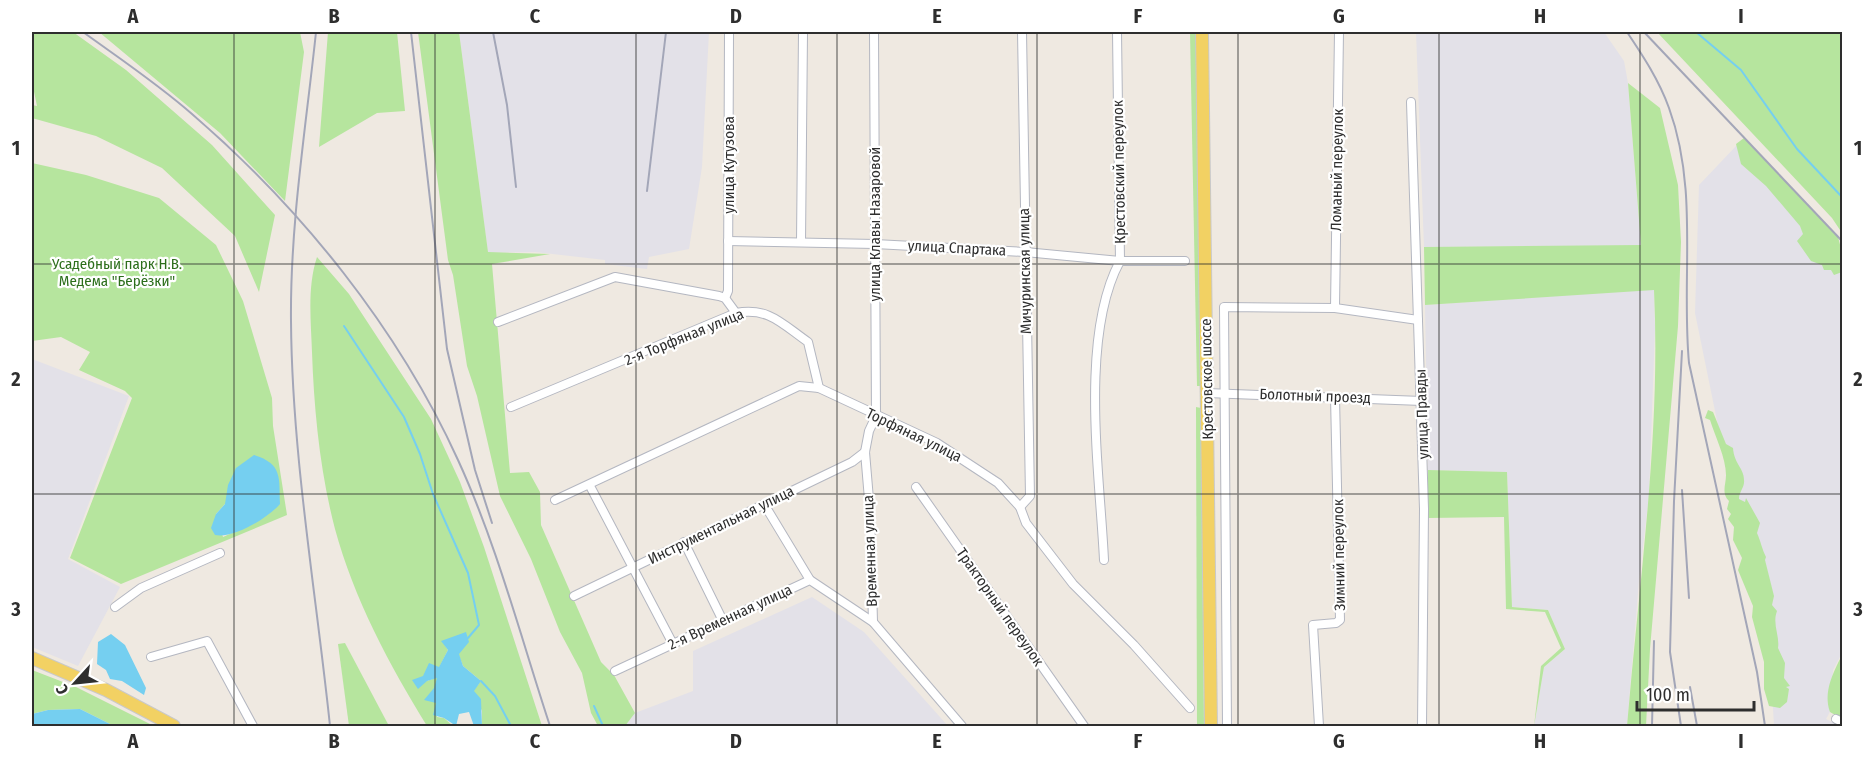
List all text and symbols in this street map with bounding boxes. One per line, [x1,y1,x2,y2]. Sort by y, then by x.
text: A [127,4,140,28]
text: B [328,4,340,28]
text: C [530,4,541,28]
text: D [730,4,742,28]
text: E [932,4,942,28]
text: F [1134,4,1143,28]
text: G [1333,4,1345,28]
text: H [1534,4,1546,28]
text: I [1738,4,1744,28]
street label: Крестовский переулок [1109,100,1129,244]
street label: Ломаный переулок [1327,109,1347,231]
street label: улица Кутузова [720,116,738,214]
text: 1 [12,136,20,160]
text: 1 [1854,136,1862,160]
street label: улица Клавы Назаровой [866,147,884,301]
street label: Мичуринская улица [1015,208,1035,334]
street label: улица Спартака [907,236,1007,260]
park label: Усадебный парк Н.В. Медема "Берёзки" [51,255,182,290]
street label: 2-я Торфяная улица [622,305,746,369]
street label: Крестовское шоссе [1197,318,1217,440]
text: 2 [10,367,21,391]
text: 2 [1852,367,1863,391]
street label: улица Правды [1411,369,1433,459]
street label: Болотный проезд [1259,385,1371,407]
street label: Торфяная улица [863,404,965,466]
street label: Инструментальная улица [645,482,797,568]
street label: Временная улица [859,495,881,607]
street label: Зимний переулок [1329,499,1349,611]
street label: Тракторный переулок [952,544,1048,670]
street label: 2-я Временная улица [665,580,795,654]
text: 3 [10,597,21,621]
text: 3 [1852,597,1863,621]
north arrow [45,653,105,713]
scale bar [1637,674,1754,712]
text: С [51,681,72,698]
text: 100 m [1646,684,1690,706]
text: A [127,729,140,753]
text: B [328,729,340,753]
text: C [530,729,541,753]
text: D [730,729,742,753]
text: E [932,729,942,753]
text: F [1134,729,1143,753]
text: G [1333,729,1345,753]
text: H [1534,729,1546,753]
text: I [1738,729,1744,753]

